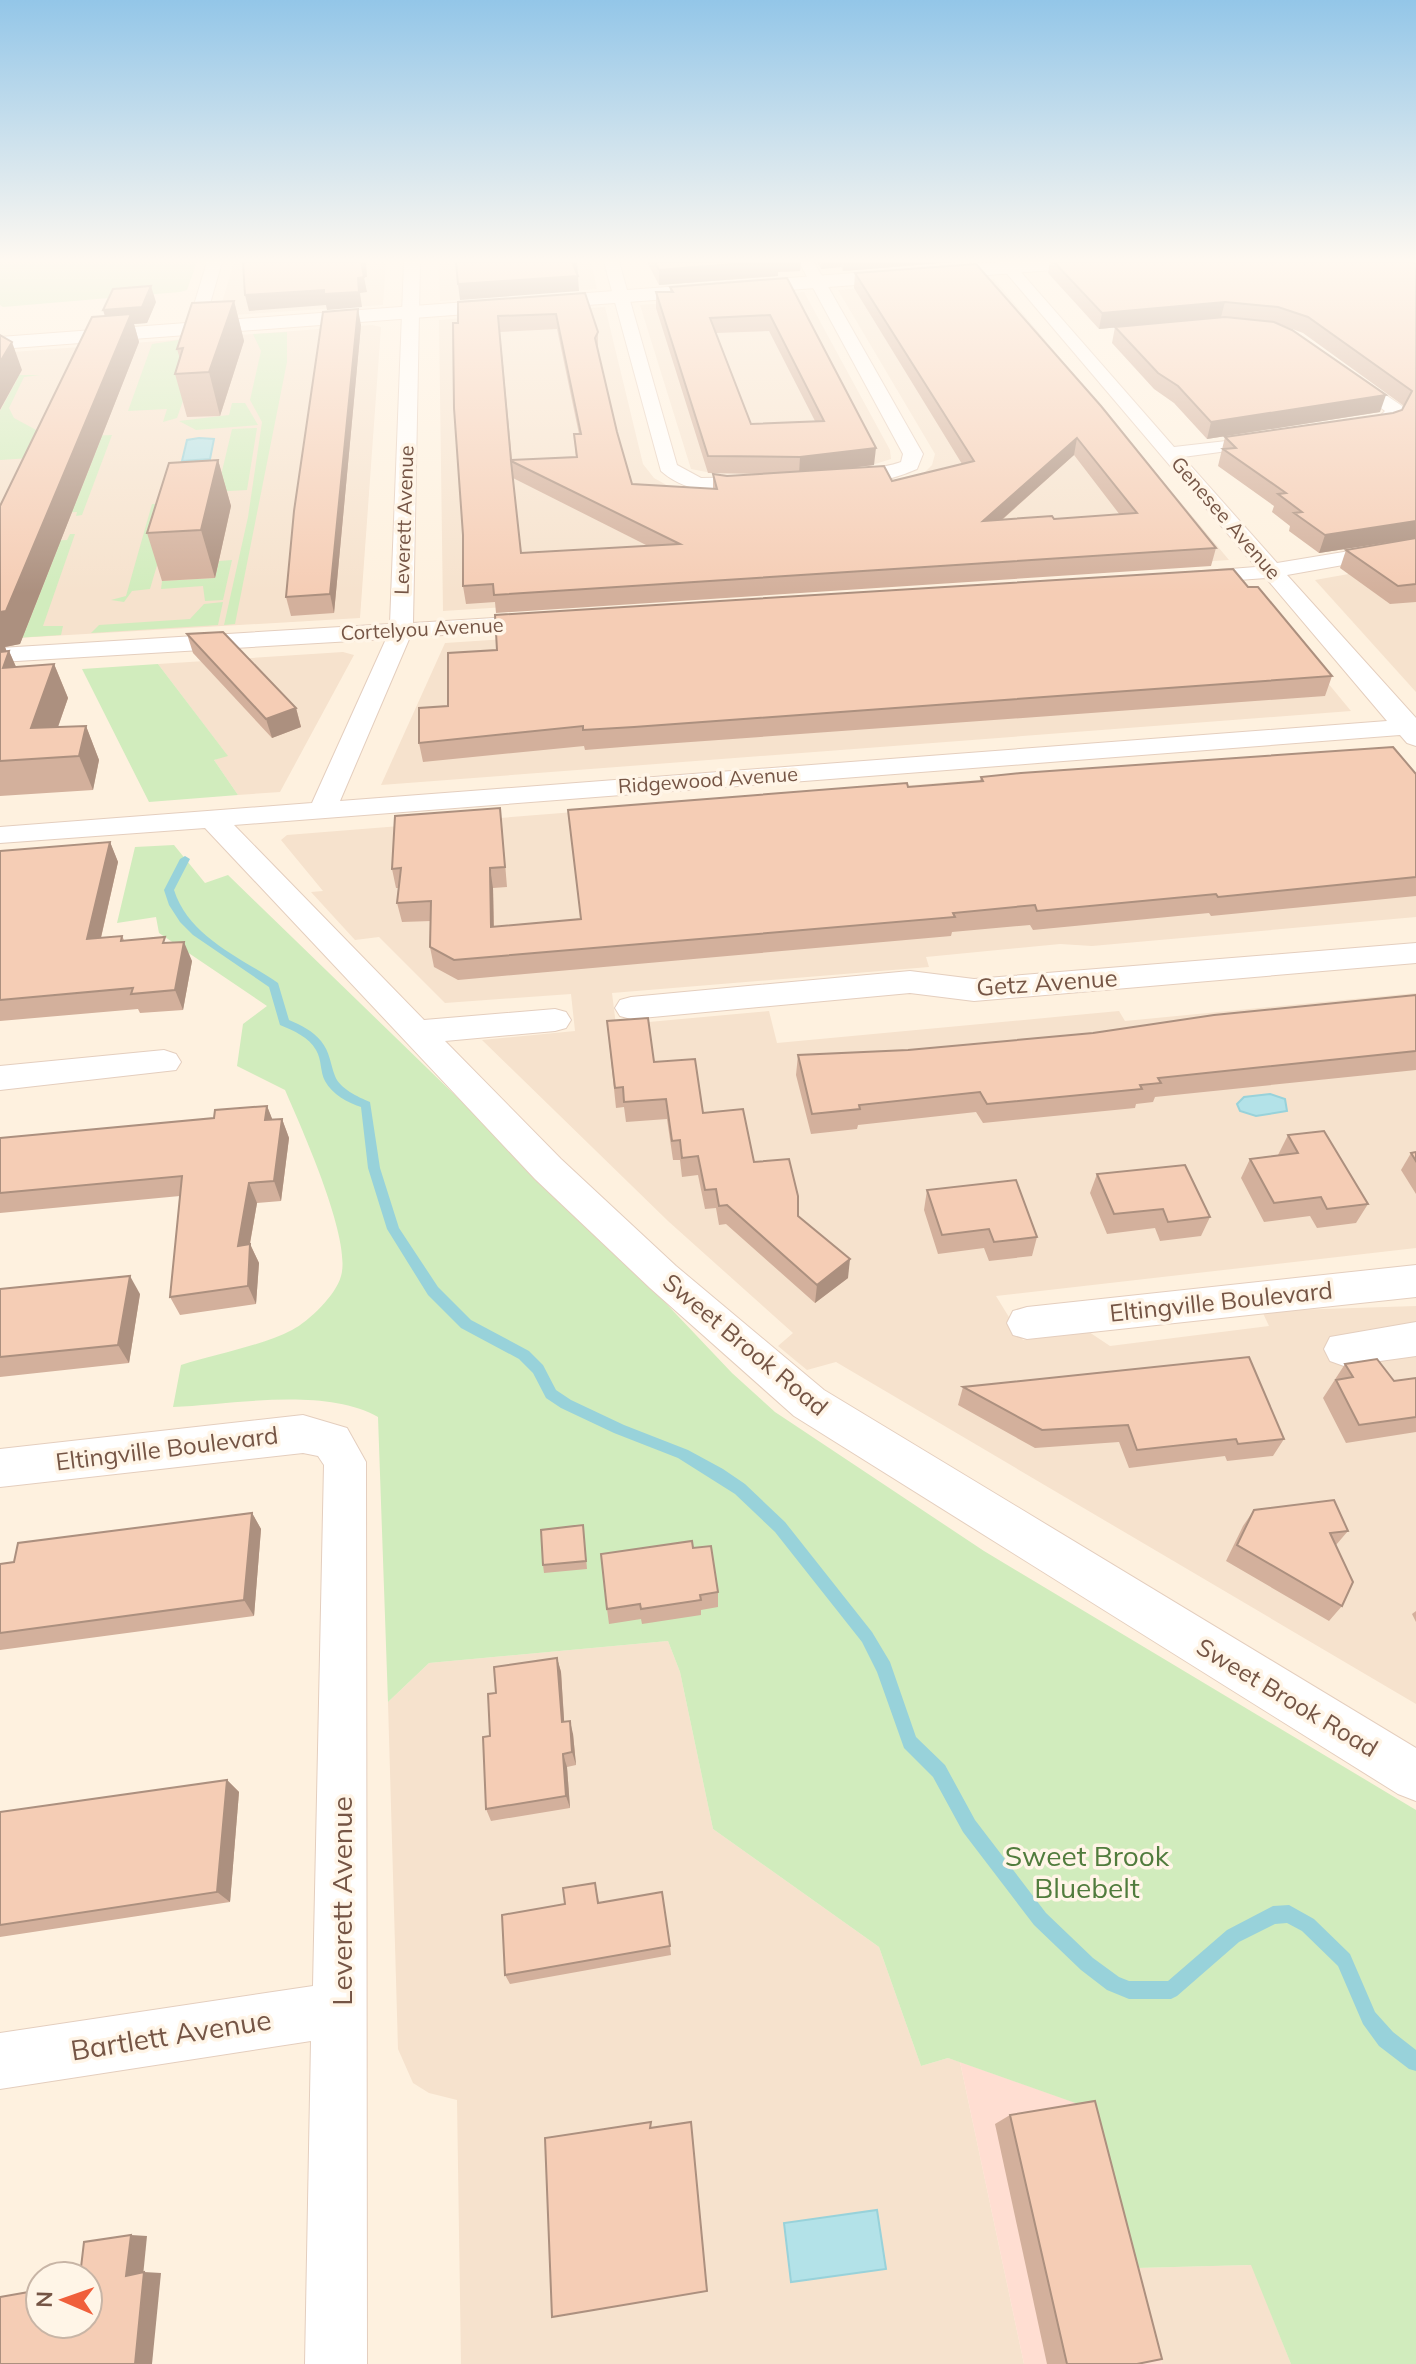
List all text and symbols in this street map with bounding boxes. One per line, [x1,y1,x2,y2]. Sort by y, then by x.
street label: Leverett Avenue [388,445,419,595]
street label: Genesee Avenue [1166,451,1287,584]
street label: Cortelyou Avenue [340,612,504,645]
street label: Ridgewood Avenue [617,761,799,798]
street label: Getz Avenue [975,962,1118,1002]
street label: Sweet Brook Road [657,1267,834,1422]
street label: Eltingville Boulevard [1108,1274,1334,1328]
street label: Eltingville Boulevard [54,1419,280,1477]
street label: Sweet Brook Road [1192,1631,1384,1763]
street label: Leverett Avenue [324,1796,359,2006]
park label: Sweet Brook Bluebelt [1005,1838,1170,1905]
street label: Bartlett Avenue [68,2001,274,2068]
north arrow [24,2260,104,2340]
text: N [30,2291,58,2308]

